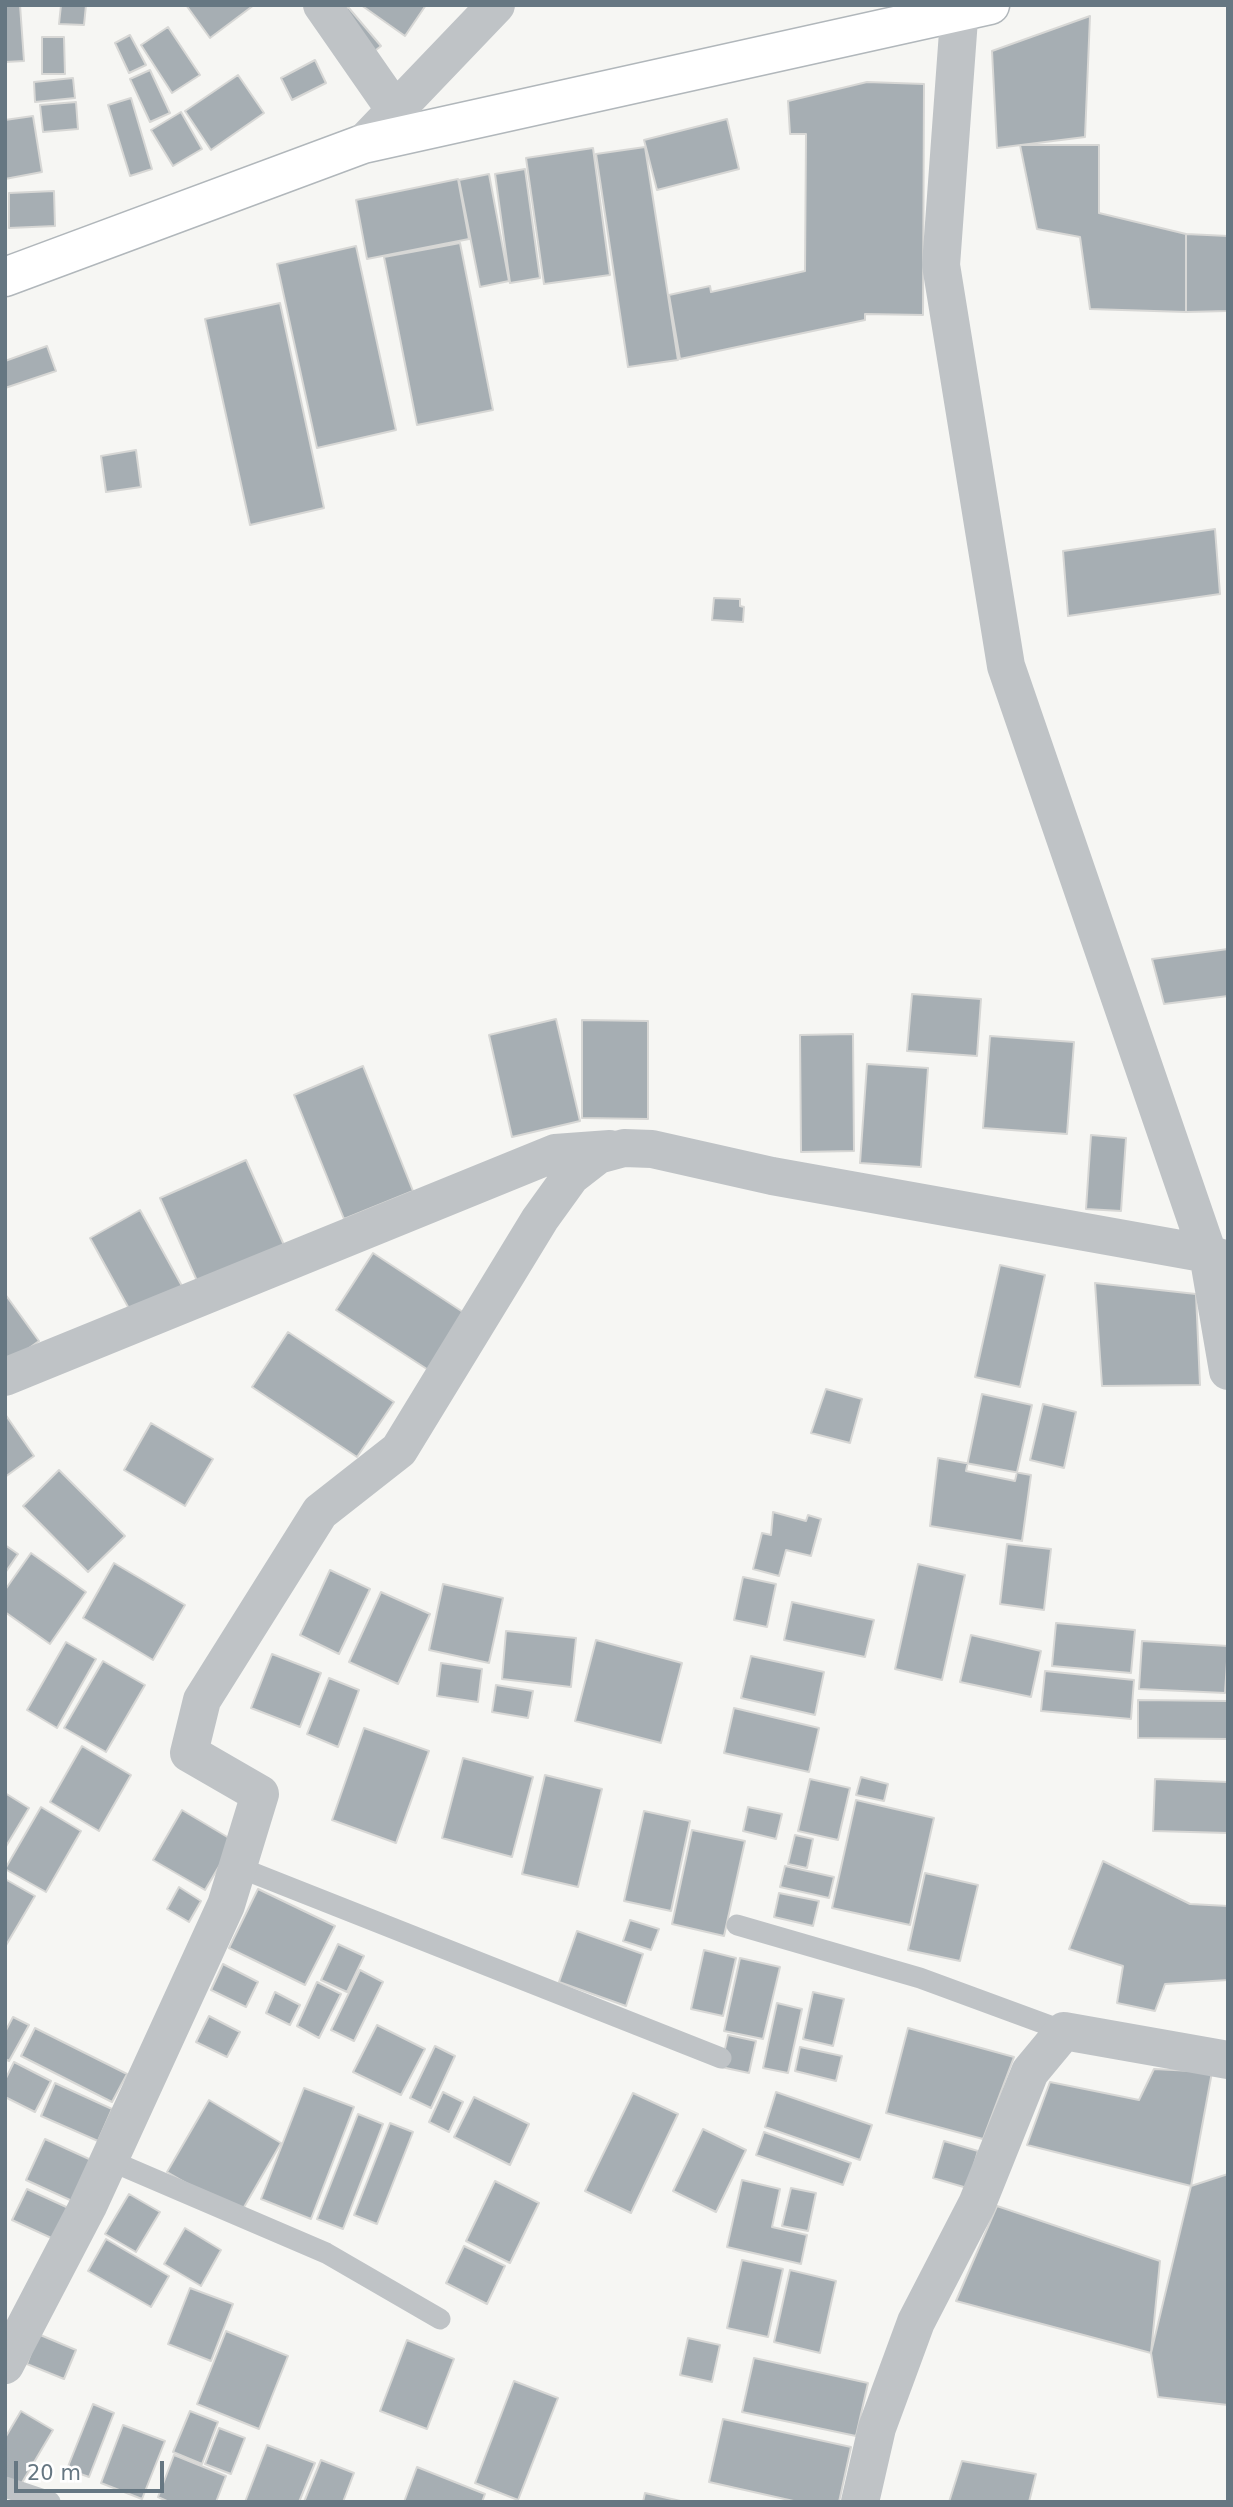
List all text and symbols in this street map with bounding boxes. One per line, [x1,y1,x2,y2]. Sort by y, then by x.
scale bar [18,2448,168,2492]
text: 20 m [27,2461,81,2485]

